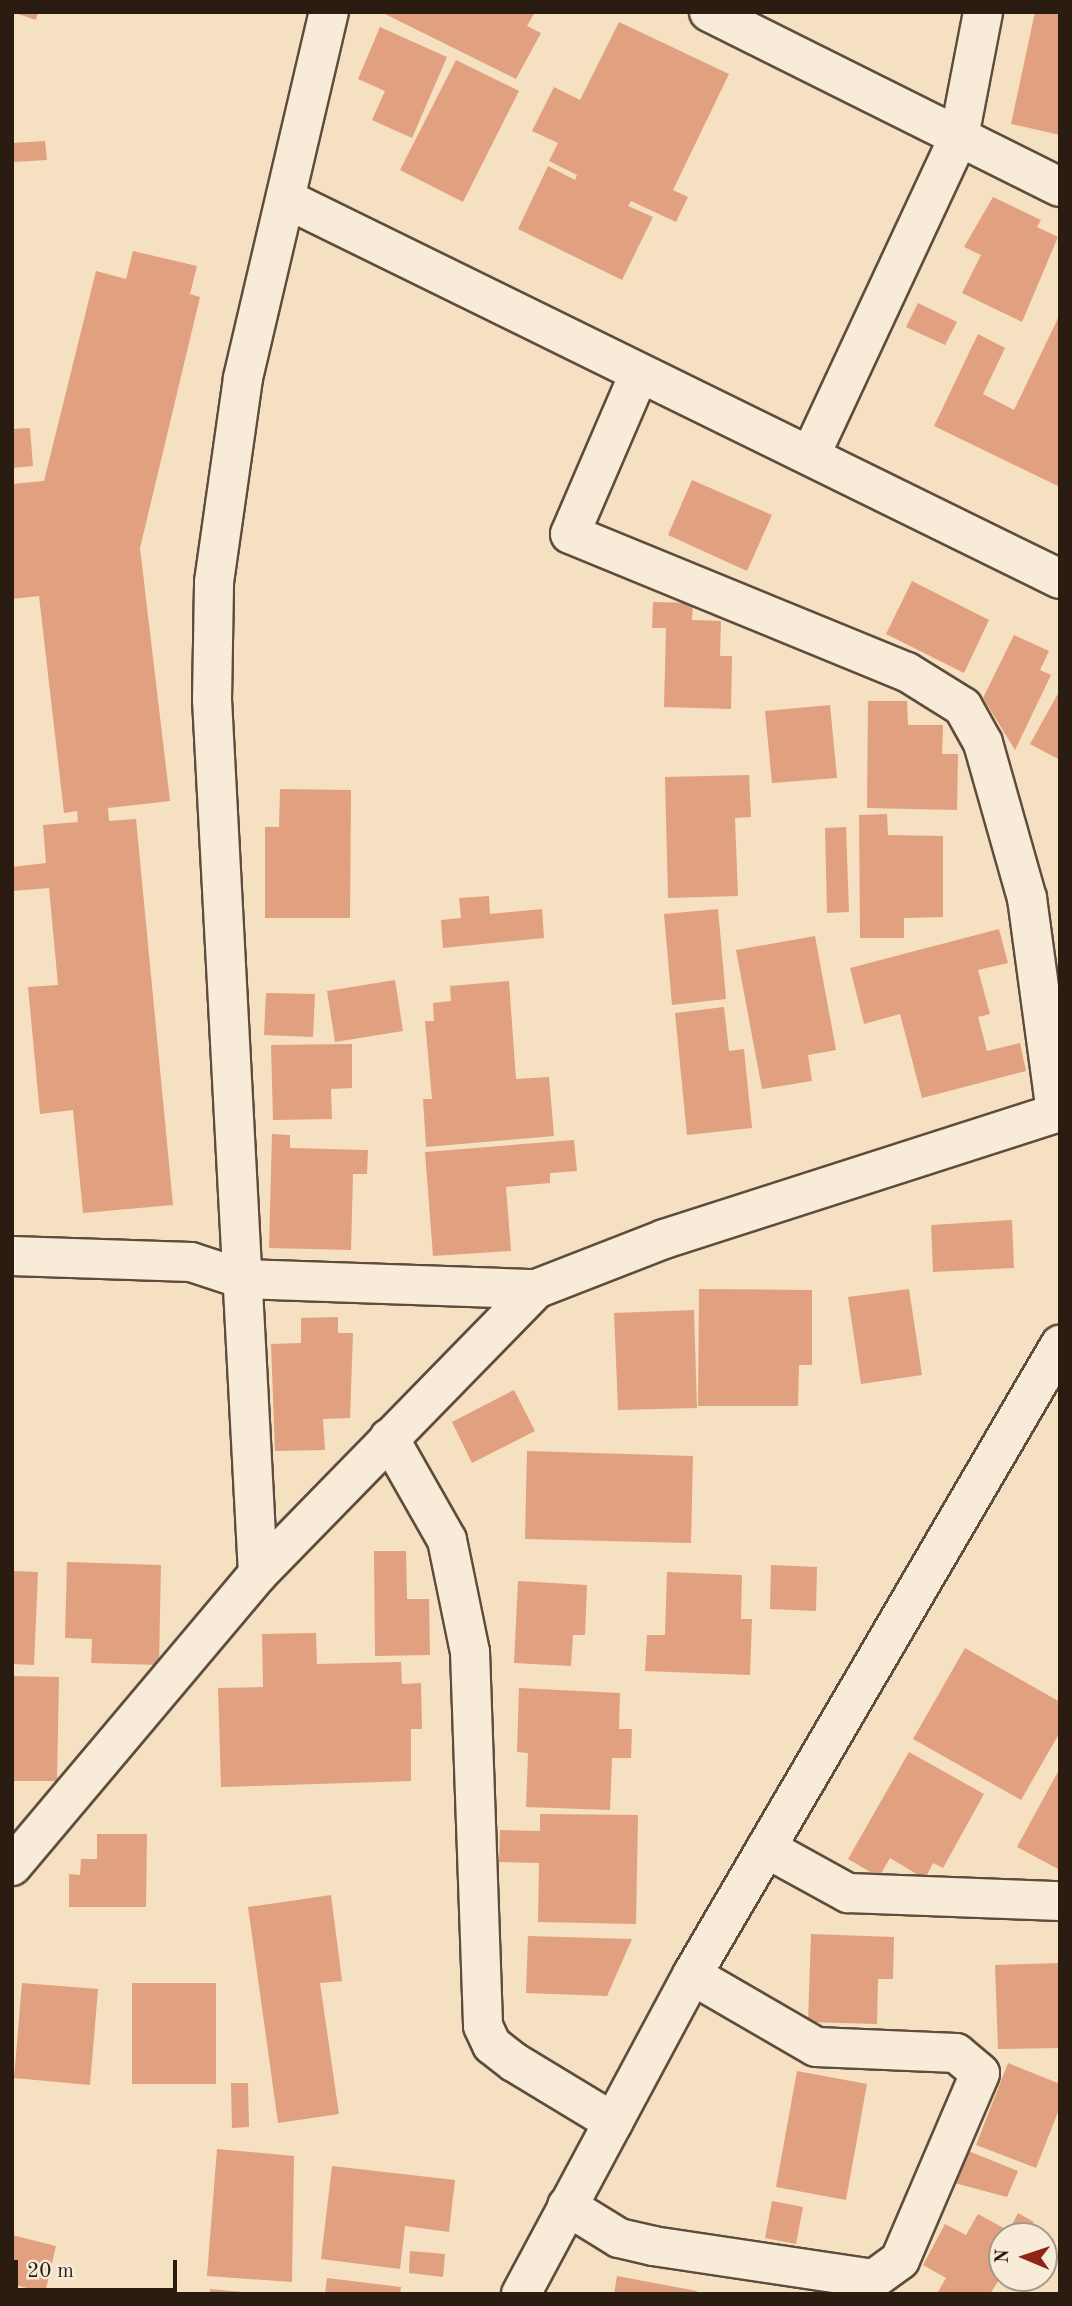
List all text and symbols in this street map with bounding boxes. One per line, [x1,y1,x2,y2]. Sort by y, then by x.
north arrow [988,2222,1058,2292]
scale bar [18,2246,180,2290]
text: N [994,2249,1013,2264]
text: 20 m [27,2261,74,2282]

